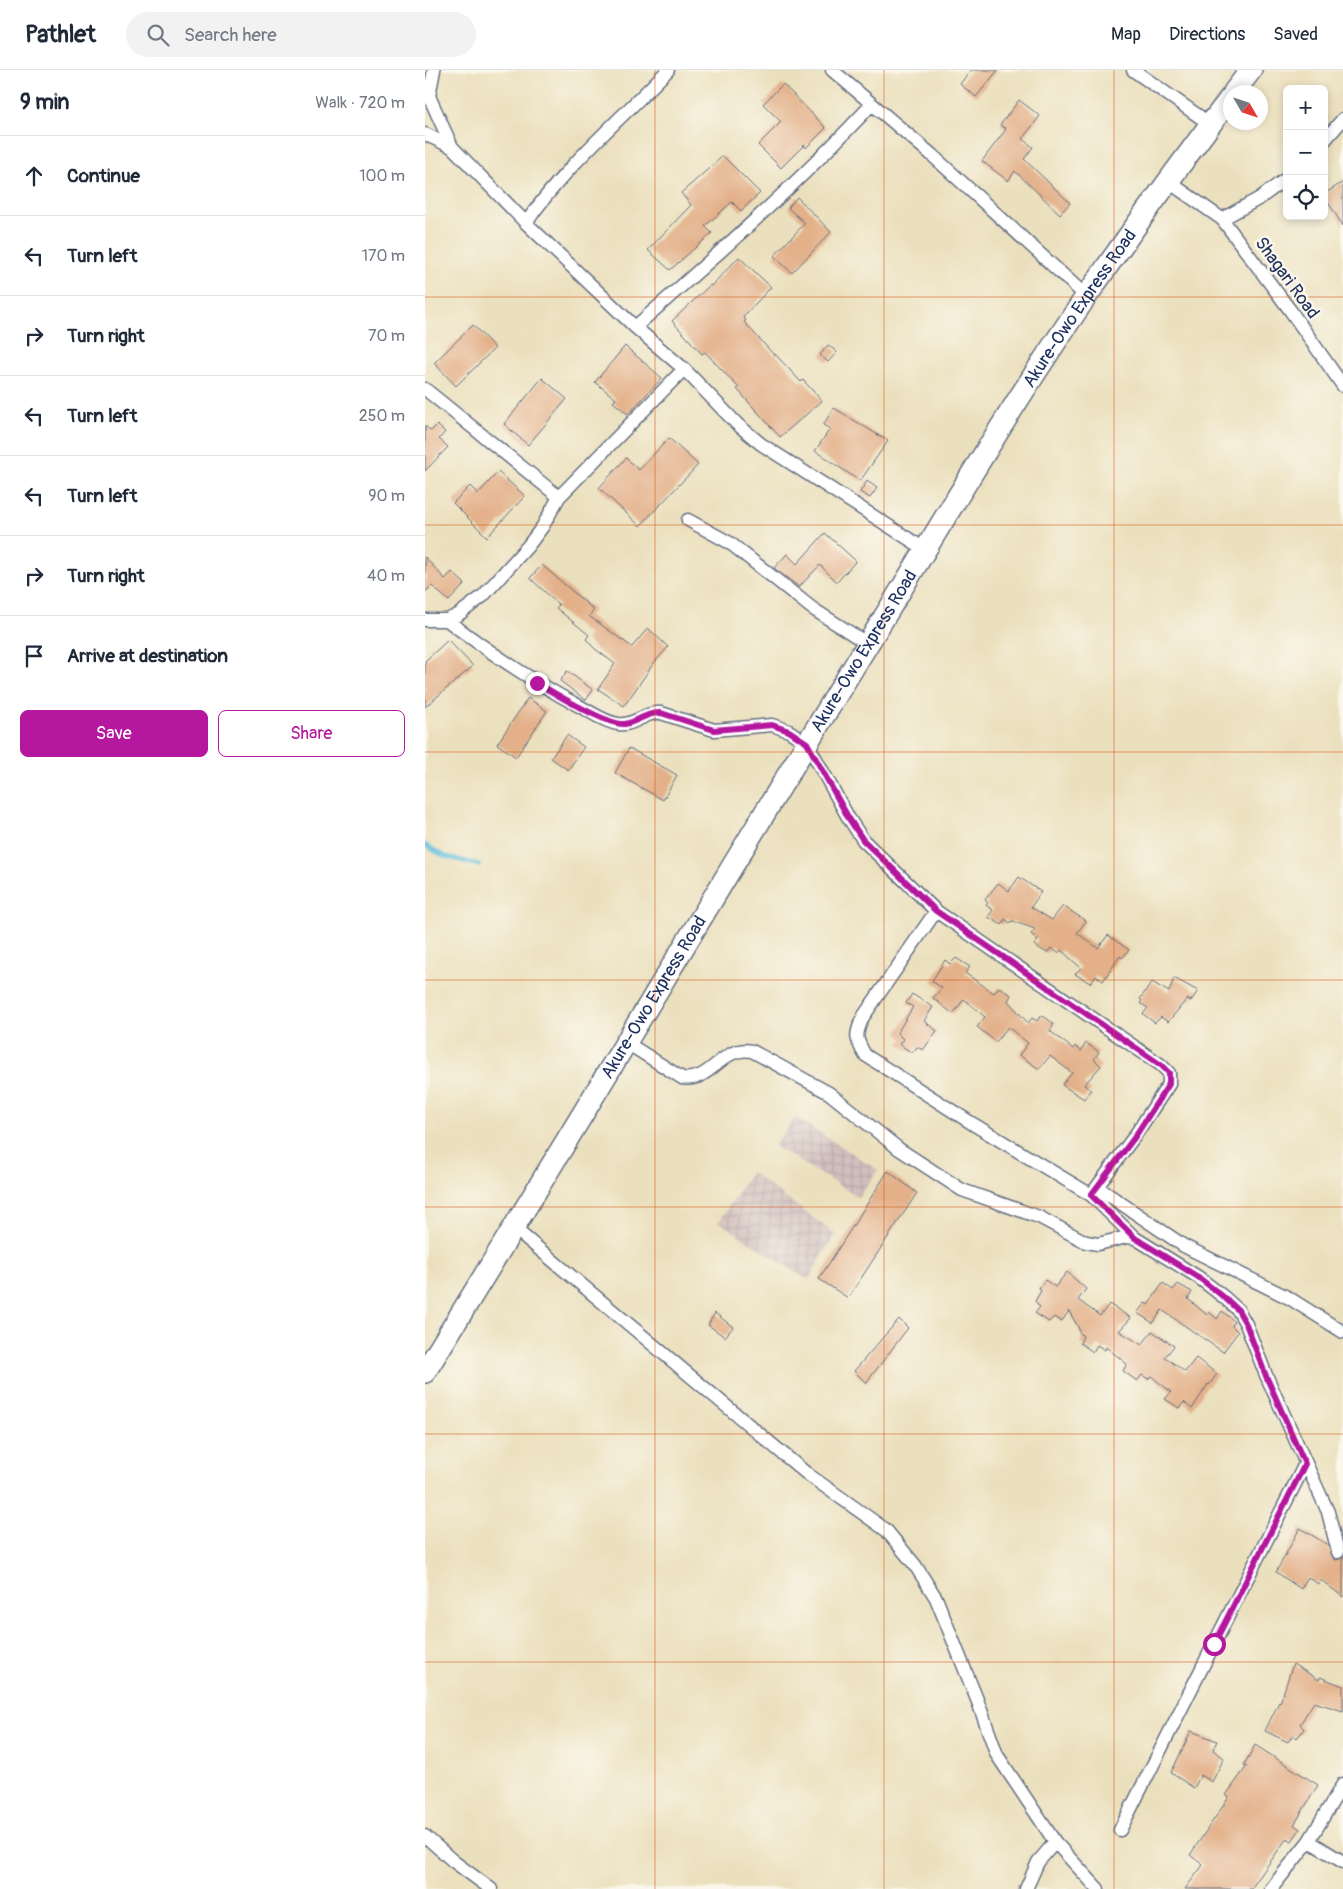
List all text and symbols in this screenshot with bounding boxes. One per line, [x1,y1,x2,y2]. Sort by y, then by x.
search box [126,12,476,57]
text: Pathlet [25,20,96,49]
icon: search [144,21,172,49]
text: Search here [184,23,277,47]
text: Map [1111,23,1141,46]
text: Directions [1169,23,1245,46]
text: Saved [1273,23,1318,46]
north arrow [1223,85,1268,130]
map controls [1283,85,1328,220]
button: + [1283,85,1328,130]
text: 9 min [20,89,69,116]
text: Walk · 720 m [315,93,405,113]
button: − [1283,130,1328,175]
icon: ahead [20,162,48,190]
text: Continue [67,164,140,188]
text: 100 m [359,166,405,186]
button: locate [1283,175,1328,220]
street label: Akure-Owo Express Road [1018,225,1141,392]
street label: Shagari Road [1250,233,1324,323]
icon: left [20,242,48,270]
text: Turn left [67,244,137,268]
text: 170 m [362,246,405,266]
icon: right [20,322,48,350]
text: Turn right [67,324,145,348]
text: 70 m [368,326,405,346]
icon: left [20,402,48,430]
text: Turn left [67,404,137,428]
text: 250 m [359,406,405,426]
icon: left [20,482,48,510]
text: Turn left [67,484,137,508]
text: 90 m [368,486,405,506]
icon: right [20,562,48,590]
text: Turn right [67,564,145,588]
text: 40 m [367,566,405,586]
street label: Akure-Owo Express Road [805,566,922,736]
icon: arrive [20,642,48,670]
text: Arrive at destination [67,644,228,668]
route end [526,672,549,695]
button: Save [20,710,208,757]
button: Share [218,710,405,757]
street label: Akure-Owo Express Road [595,911,711,1083]
route start [1203,1633,1226,1656]

